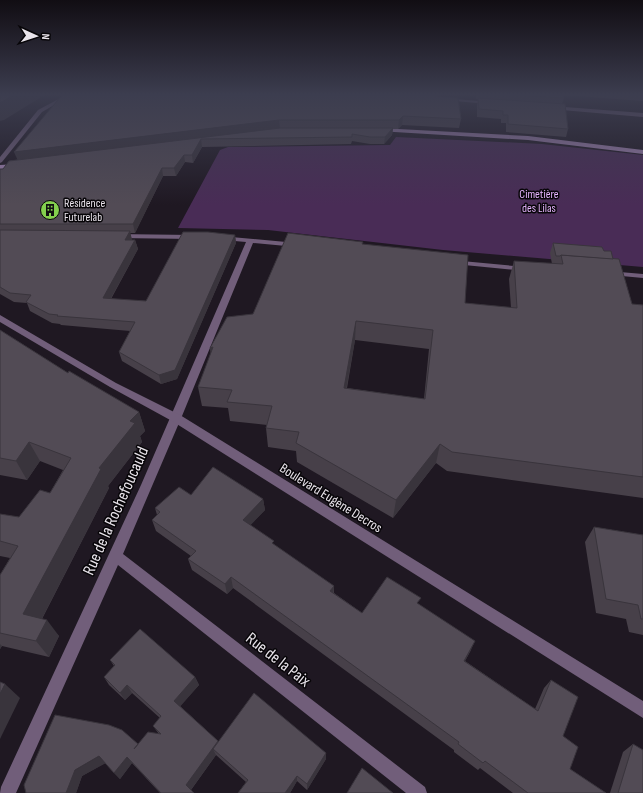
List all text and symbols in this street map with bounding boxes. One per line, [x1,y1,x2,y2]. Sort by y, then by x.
north arrow [16,16,56,56]
text: N [39,33,52,40]
park label: Cimetière des Lilas [519,187,559,216]
place label: Résidence Futurelab [64,196,105,225]
building icon: Résidence Futurelab [39,199,61,221]
street label: Rue de la Rochefoucauld [79,444,153,578]
street label: Boulevard Eugène Decros [277,460,385,536]
street label: Rue de la Paix [242,629,315,692]

